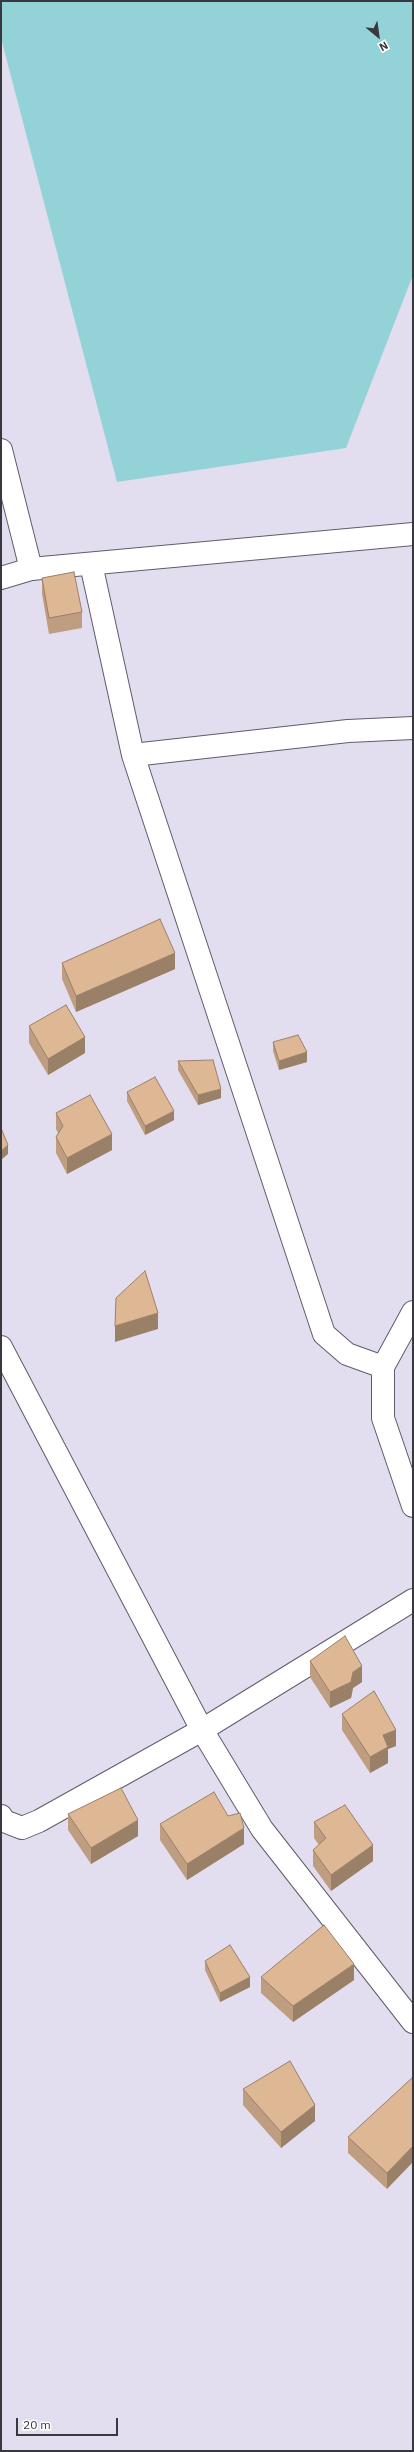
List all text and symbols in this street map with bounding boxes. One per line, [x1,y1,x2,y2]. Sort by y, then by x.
north arrow [358,16,398,56]
text: N [377,38,391,55]
scale bar [18,2410,120,2436]
text: 20 m [23,2417,51,2432]

